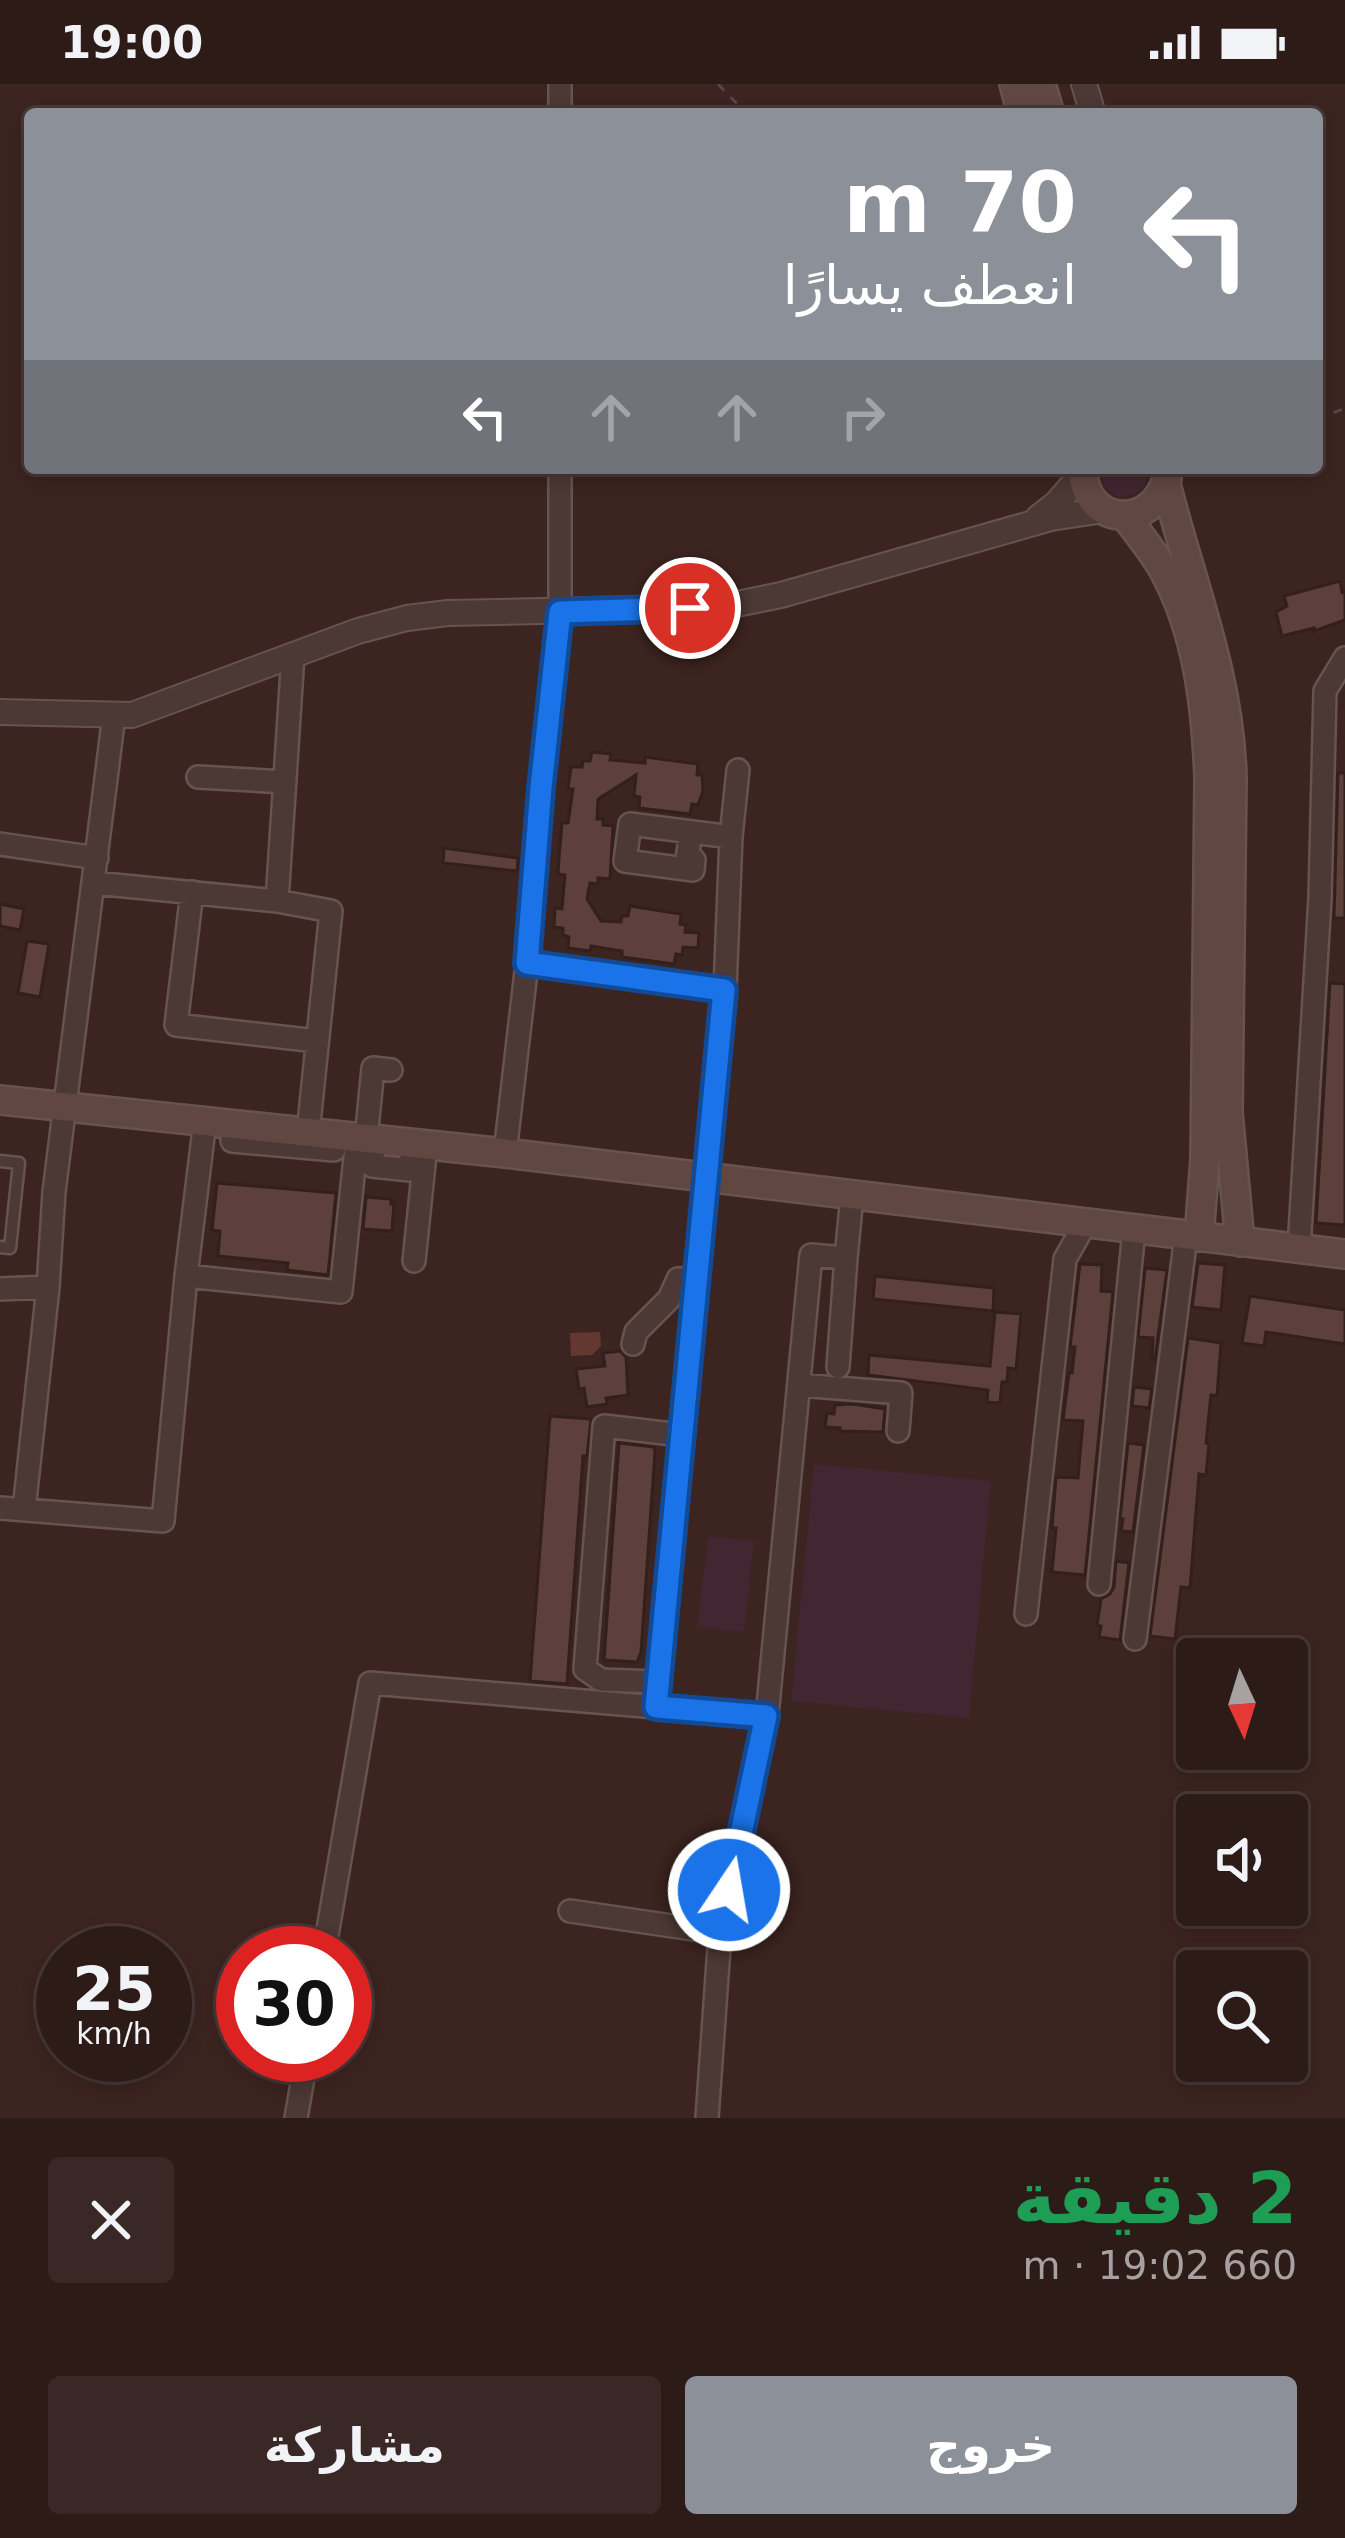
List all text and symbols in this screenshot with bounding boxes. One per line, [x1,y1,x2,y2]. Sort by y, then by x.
text: 19:00 [60,16,203,69]
text: 70 m [843,154,1077,252]
icon: left [1119,156,1275,312]
text: انعطف يسارًا [783,254,1077,317]
icon: left [452,384,518,450]
icon: ahead [578,384,644,450]
icon: ahead [704,384,770,450]
icon: right [830,384,896,450]
pin [639,557,741,659]
icon: arrive [657,575,723,641]
north arrow [1176,1638,1308,1770]
map controls [1176,1638,1308,2082]
button: sound [1176,1794,1308,1926]
position arrow [666,1827,792,1953]
speed limit sign: 30 [216,1926,372,2082]
button: search [1176,1950,1308,2082]
text: 25 [72,1954,156,2024]
text: km/h [76,2016,152,2051]
text: 2 دقيقة [1013,2156,1297,2240]
button: close [48,2157,174,2283]
text: 660 m · 19:02 [1023,2243,1297,2288]
button: مشاركة [48,2376,661,2514]
button: خروج [685,2376,1297,2514]

